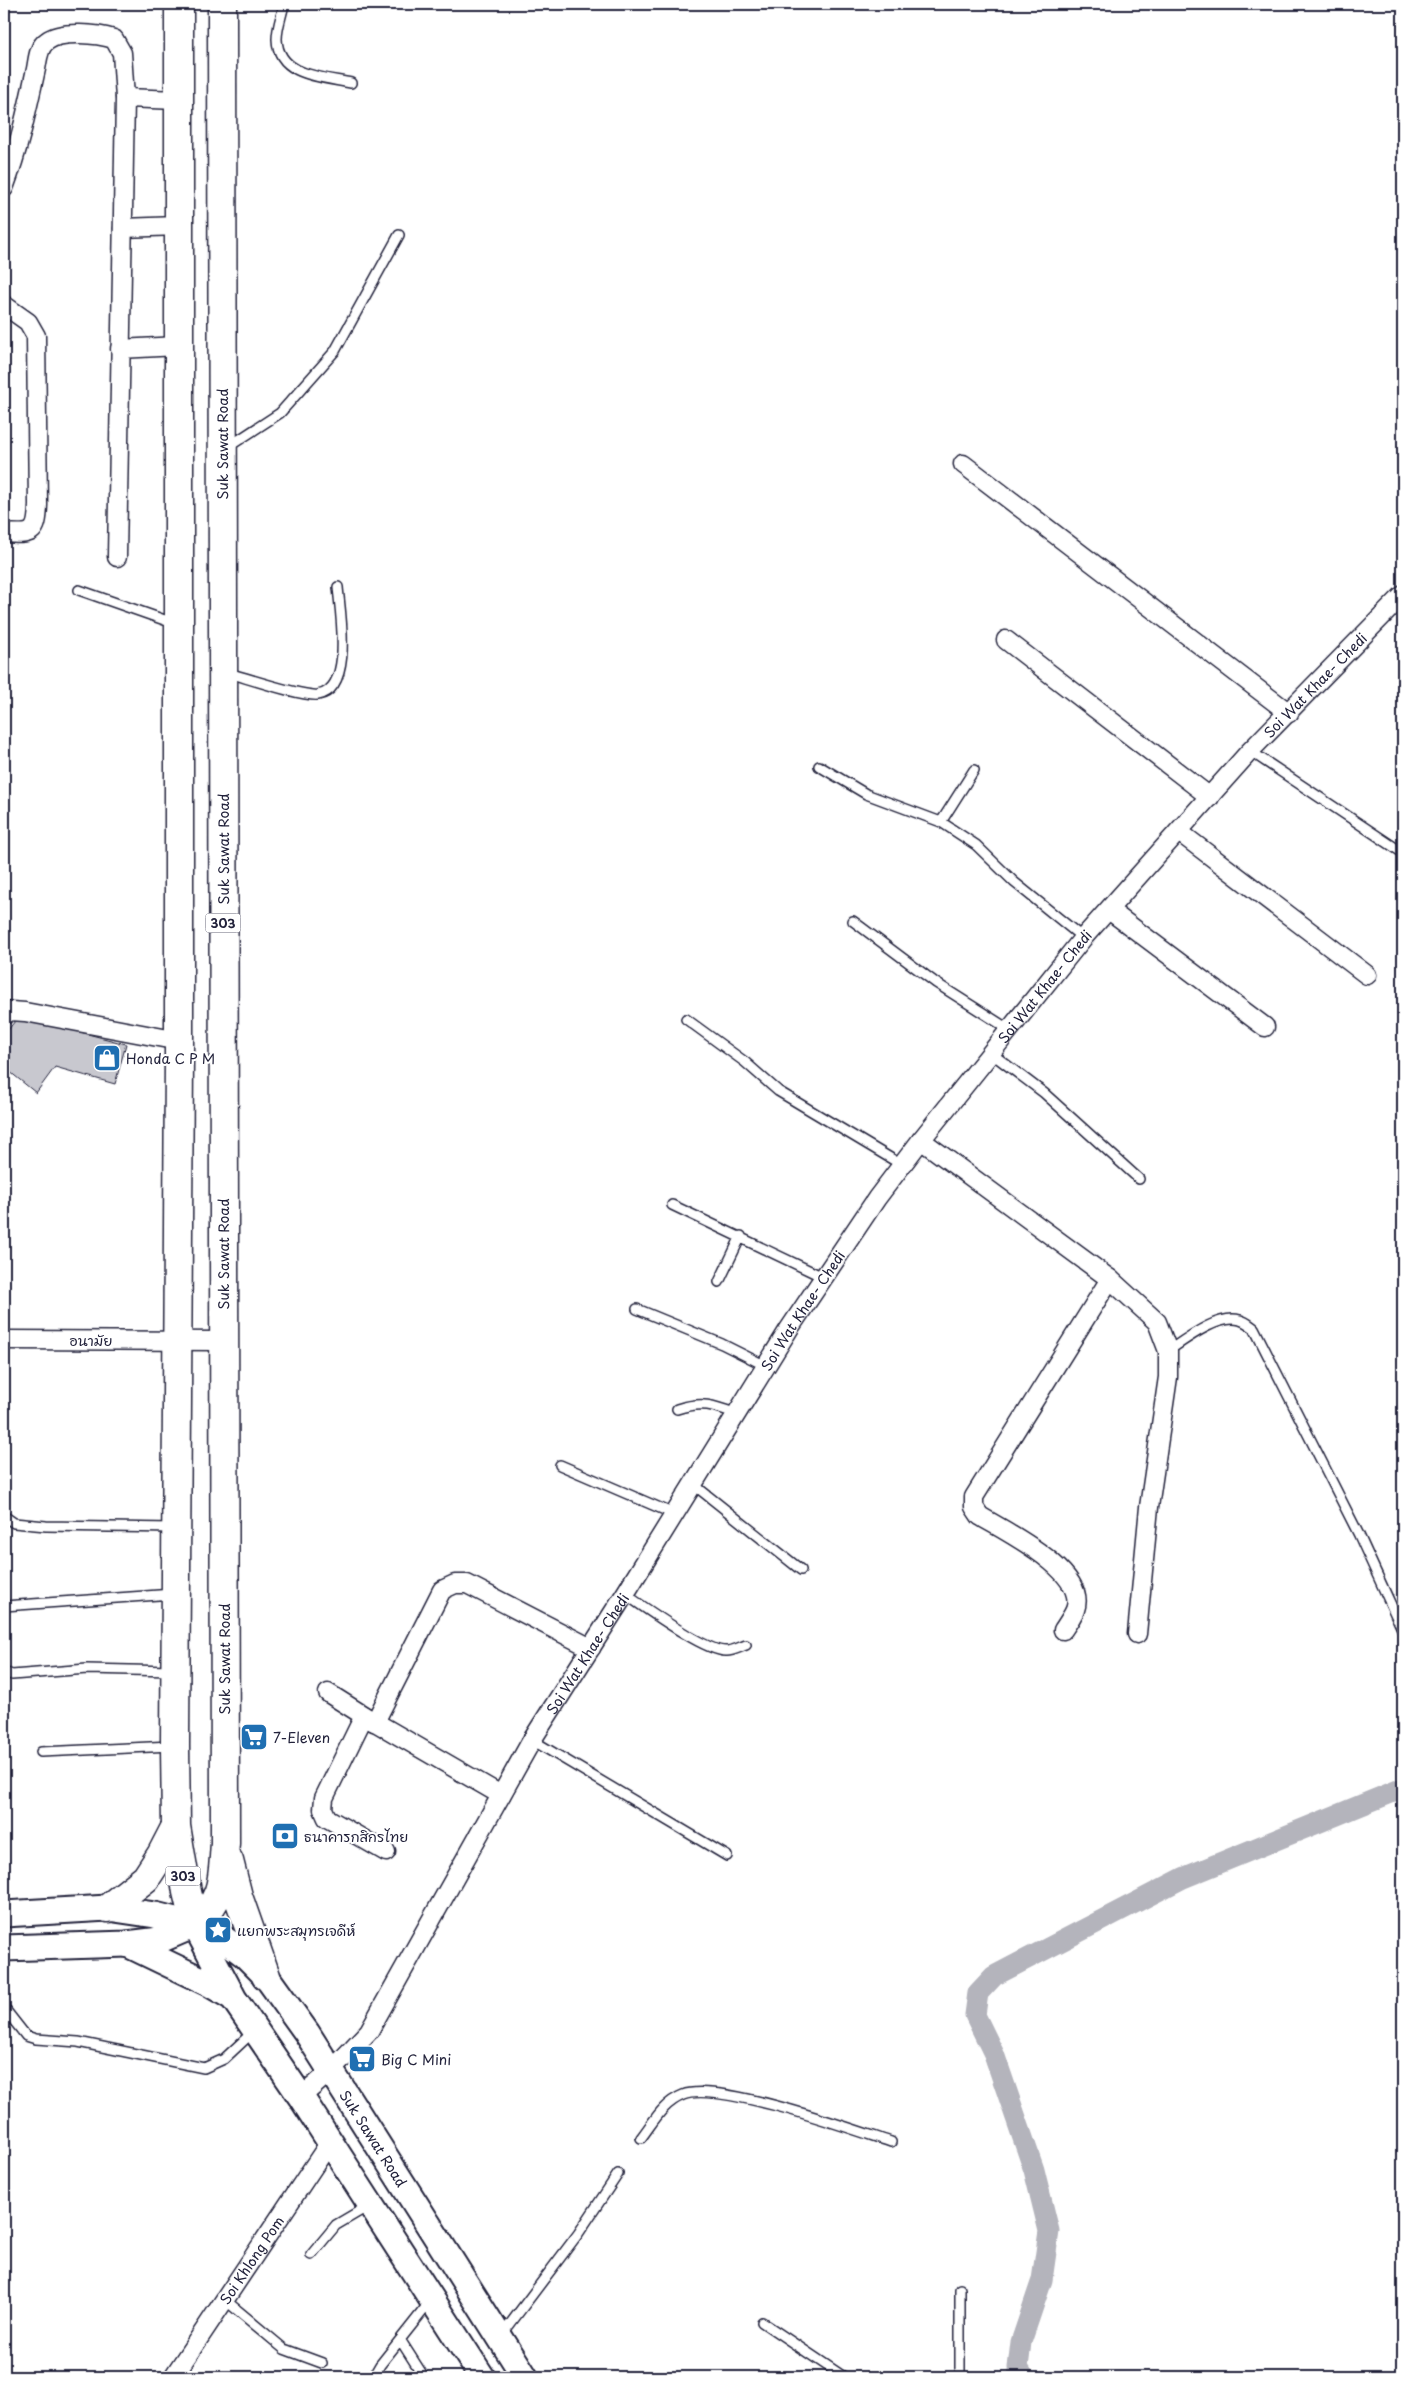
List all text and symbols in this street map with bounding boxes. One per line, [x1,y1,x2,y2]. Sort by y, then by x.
street label: Suk Sawat Road [212,388,233,500]
street label: Soi Wat Khae- Chedi [1258,628,1371,742]
street label: Suk Sawat Road [213,793,234,905]
road number: 303 [206,914,240,932]
street label: Soi Wat Khae- Chedi [992,925,1096,1047]
shop icon: Honda C P M [92,1043,122,1073]
place label: Honda C P M [126,1048,215,1069]
street label: Suk Sawat Road [213,1198,234,1310]
street label: Soi Wat Khae- Chedi [755,1246,850,1375]
street label: อนามัย [70,1330,112,1351]
street label: Soi Wat Khae- Chedi [541,1589,634,1718]
street label: Suk Sawat Road [214,1603,235,1715]
supermarket icon: 7-Eleven [239,1722,269,1752]
place label: 7-Eleven [273,1727,330,1748]
bank icon: ธนาคารกสิกรไทย [270,1821,300,1851]
place label: ธนาคารกสิกรไทย [304,1826,408,1847]
road number: 303 [166,1866,200,1885]
place icon: แยกพระสมุทรเจดีห์ [203,1915,233,1945]
place label: แยกพระสมุทรเจดีห์ [237,1920,356,1941]
supermarket icon: Big C Mini [347,2044,377,2074]
place label: Big C Mini [381,2049,451,2070]
street label: Suk Sawat Road [335,2086,412,2191]
street label: Soi Khlong Pom [214,2211,289,2308]

